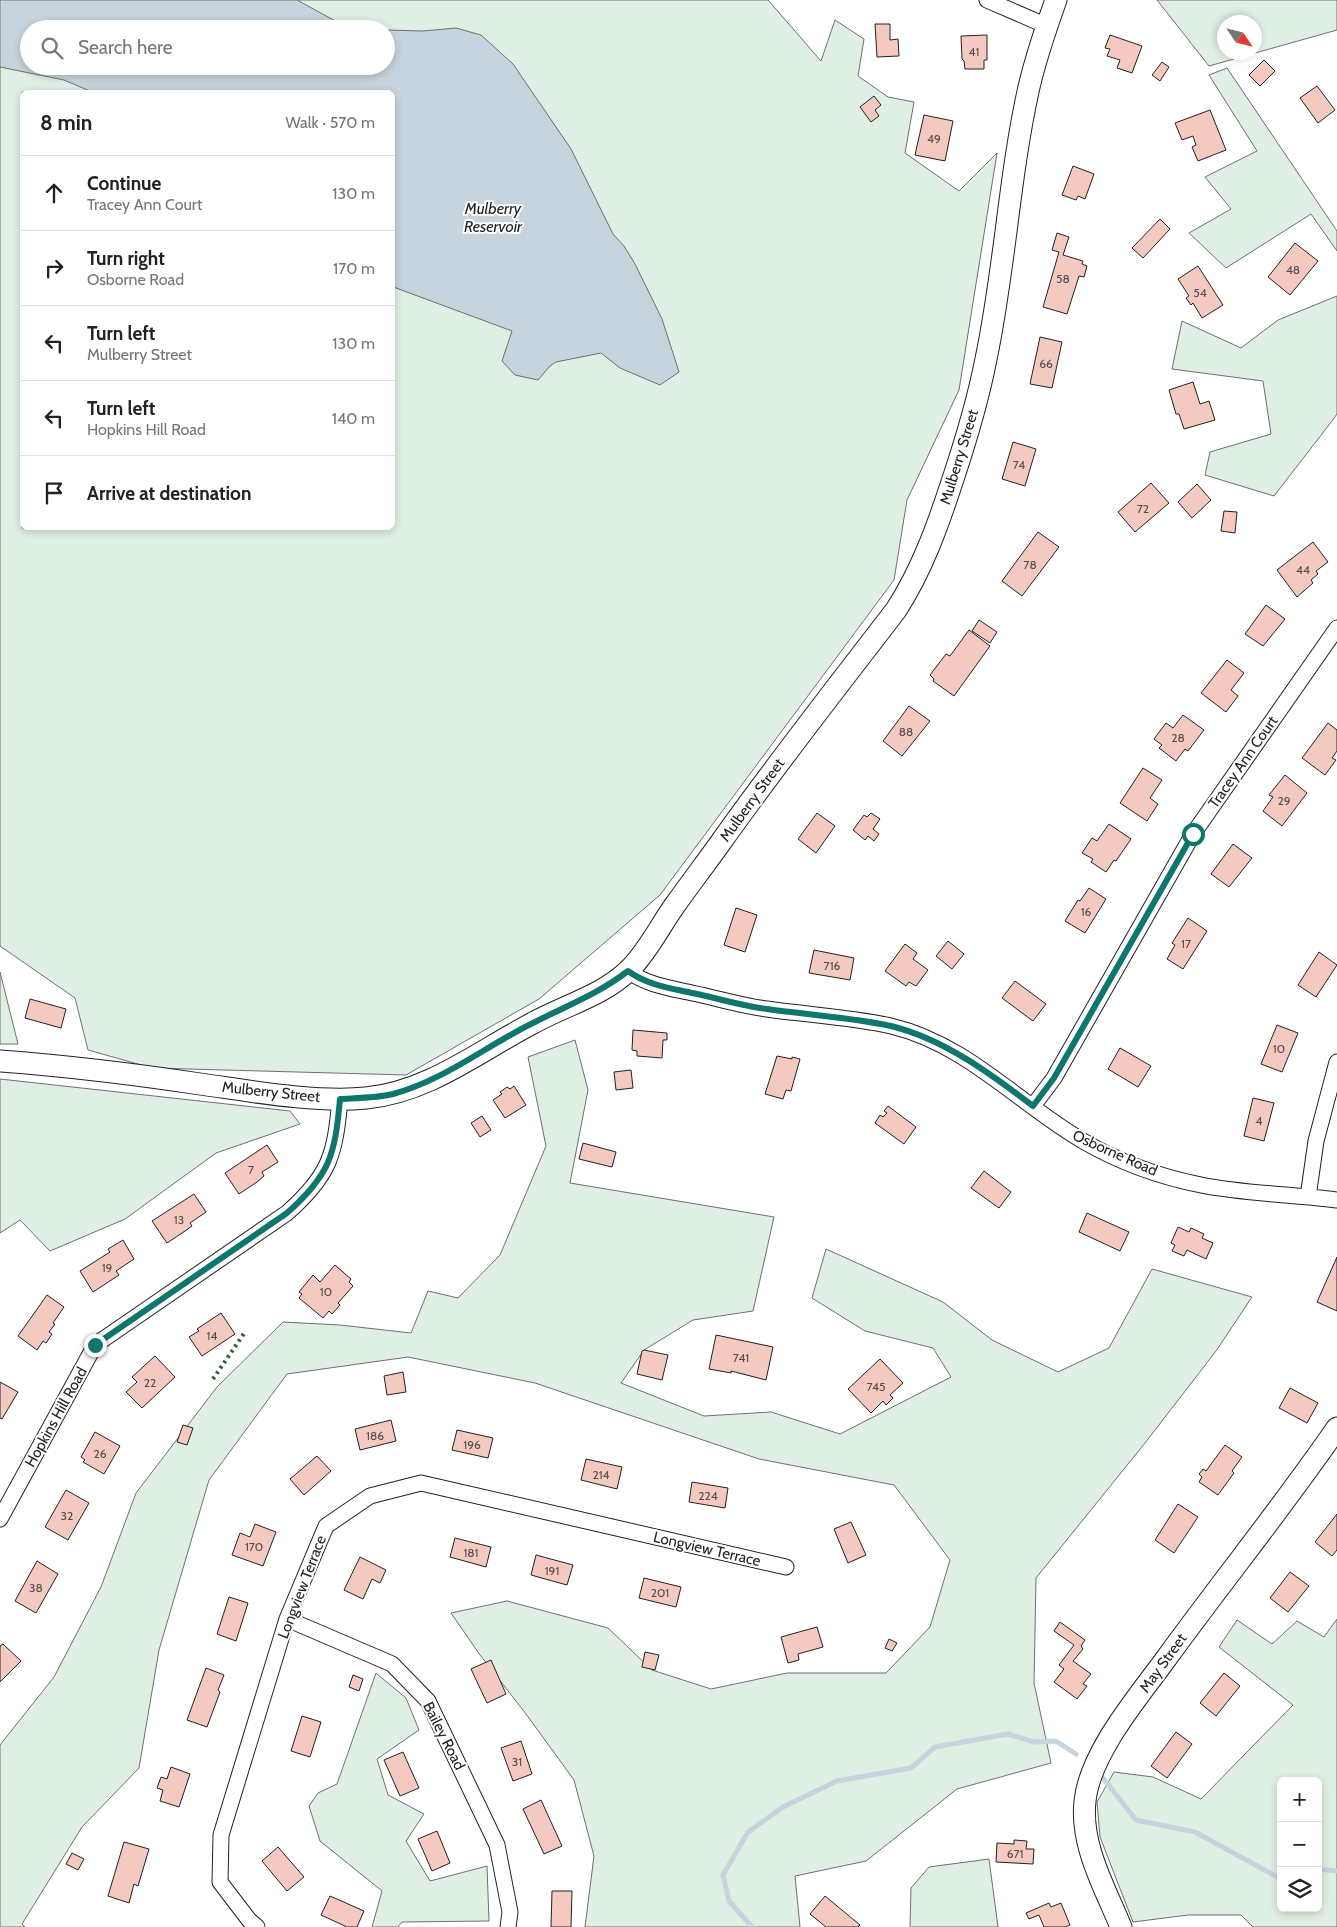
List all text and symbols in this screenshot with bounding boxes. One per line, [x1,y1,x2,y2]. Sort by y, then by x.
north arrow [1217,15,1262,60]
search box [20,20,395,75]
icon: search [38,34,66,62]
text: Search here [78,36,172,59]
house number: 41 [969,44,979,59]
text: 8 min [40,110,92,135]
text: Walk · 570 m [286,113,375,132]
house number: 49 [927,131,941,146]
text: Continue [87,172,161,195]
icon: ahead [40,179,68,207]
text: 130 m [332,184,375,203]
text: Tracey Ann Court [87,195,202,214]
water label: Mulberry Reservoir [464,199,523,236]
text: Turn right [87,247,165,270]
icon: right [40,254,68,282]
text: 170 m [333,259,375,278]
house number: 48 [1286,262,1300,277]
text: Osborne Road [87,270,184,289]
house number: 58 [1056,271,1070,286]
house number: 54 [1193,285,1207,300]
text: Turn left [87,322,155,345]
icon: left [40,329,68,357]
text: 130 m [332,334,375,353]
text: Mulberry Street [87,345,192,364]
house number: 66 [1039,356,1053,371]
text: Turn left [87,397,155,420]
icon: left [40,404,68,432]
street label: Mulberry Street [936,407,982,507]
text: 140 m [332,409,375,428]
text: Hopkins Hill Road [87,420,206,439]
house number: 74 [1013,457,1025,472]
icon: arrive [40,479,68,507]
text: Arrive at destination [87,482,251,505]
house number: 72 [1137,501,1149,516]
house number: 78 [1023,557,1037,572]
house number: 44 [1296,562,1310,577]
street label: Tracey Ann Court [1205,713,1281,811]
house number: 88 [899,724,913,739]
house number: 28 [1171,730,1185,745]
street label: Mulberry Street [716,755,788,845]
house number: 29 [1277,793,1291,808]
route start [1182,823,1205,846]
house number: 16 [1081,904,1092,919]
house number: 17 [1181,936,1191,951]
house number: 716 [824,958,841,973]
house number: 10 [1273,1041,1285,1056]
street label: Mulberry Street [221,1078,321,1106]
house number: 4 [1256,1113,1263,1128]
street label: Osborne Road [1070,1126,1160,1180]
house number: 7 [248,1162,254,1177]
house number: 13 [174,1212,184,1227]
house number: 19 [102,1260,113,1275]
house number: 10 [320,1284,332,1299]
house number: 14 [207,1328,217,1343]
route end [84,1334,107,1357]
house number: 741 [733,1350,749,1365]
street label: Hopkins Hill Road [21,1364,91,1470]
house number: 22 [144,1375,156,1390]
house number: 745 [866,1379,886,1394]
house number: 186 [366,1428,384,1443]
house number: 196 [463,1437,481,1452]
house number: 26 [93,1446,107,1461]
house number: 214 [592,1467,610,1482]
house number: 224 [698,1488,718,1503]
house number: 32 [61,1508,73,1523]
street label: Longview Terrace [652,1528,763,1570]
street label: Longview Terrace [274,1532,330,1641]
house number: 170 [245,1539,263,1554]
house number: 181 [463,1545,479,1560]
house number: 191 [545,1563,559,1578]
house number: 38 [29,1580,43,1595]
house number: 201 [651,1585,669,1600]
street label: May Street [1136,1630,1190,1696]
street label: Bailey Road [419,1699,469,1773]
house number: 31 [512,1754,522,1769]
map controls [1277,1777,1322,1912]
button: + [1277,1777,1322,1822]
button: − [1277,1822,1322,1867]
house number: 671 [1007,1846,1023,1861]
button: layers [1277,1867,1322,1912]

